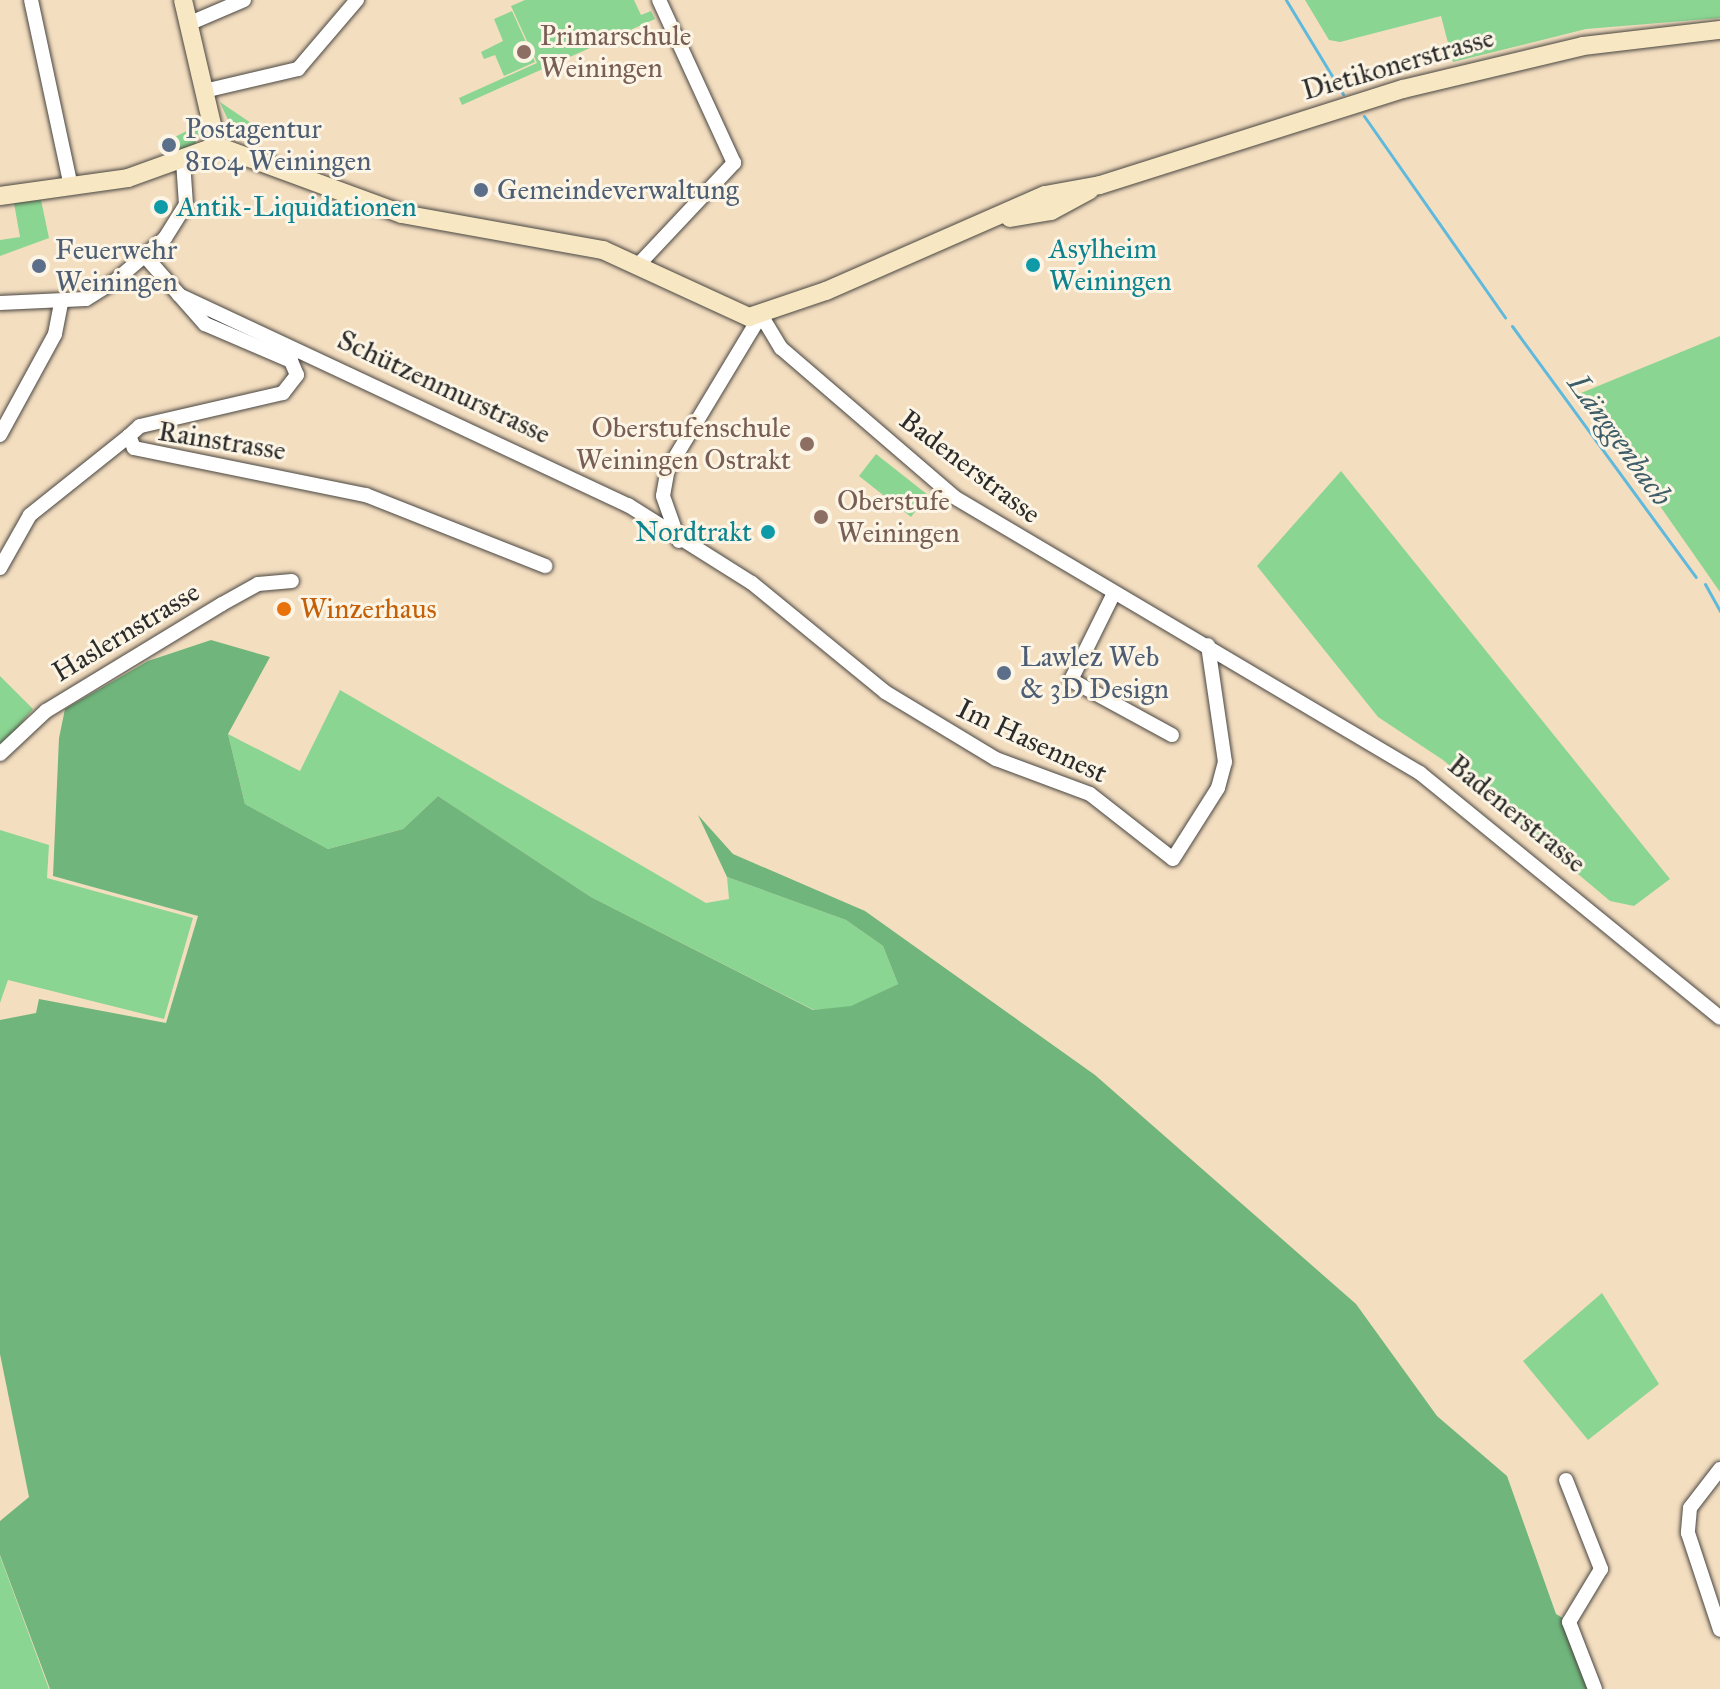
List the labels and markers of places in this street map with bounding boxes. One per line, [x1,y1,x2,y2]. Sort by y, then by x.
place label: Primarschule Weiningen [540,19,691,85]
marker: Primarschule Weiningen [515,43,533,61]
place label: Postagentur 8104 Weiningen [185,112,371,178]
marker: Postagentur 8104 Weiningen [160,136,178,154]
place label: Gemeindeverwaltung [497,173,739,207]
marker: Gemeindeverwaltung [472,181,490,199]
place label: Antik-Liquidationen [177,190,417,224]
marker: Antik-Liquidationen [152,198,170,216]
place label: Asylheim Weiningen [1049,232,1172,298]
place label: Feuerwehr Weiningen [55,233,178,299]
marker: Asylheim Weiningen [1024,256,1042,274]
marker: Feuerwehr Weiningen [30,257,48,275]
place label: Oberstufenschule Weiningen Ostrakt [576,411,791,477]
marker: Oberstufenschule Weiningen Ostrakt [798,435,816,453]
place label: Oberstufe Weiningen [837,484,960,550]
marker: Oberstufe Weiningen [812,508,830,526]
place label: Nordtrakt [635,515,752,549]
marker: Nordtrakt [759,523,777,541]
place label: Winzerhaus [300,592,437,626]
marker: Winzerhaus [275,600,293,618]
place label: Lawlez Web & 3D Design [1020,640,1169,706]
marker: Lawlez Web & 3D Design [995,664,1013,682]

